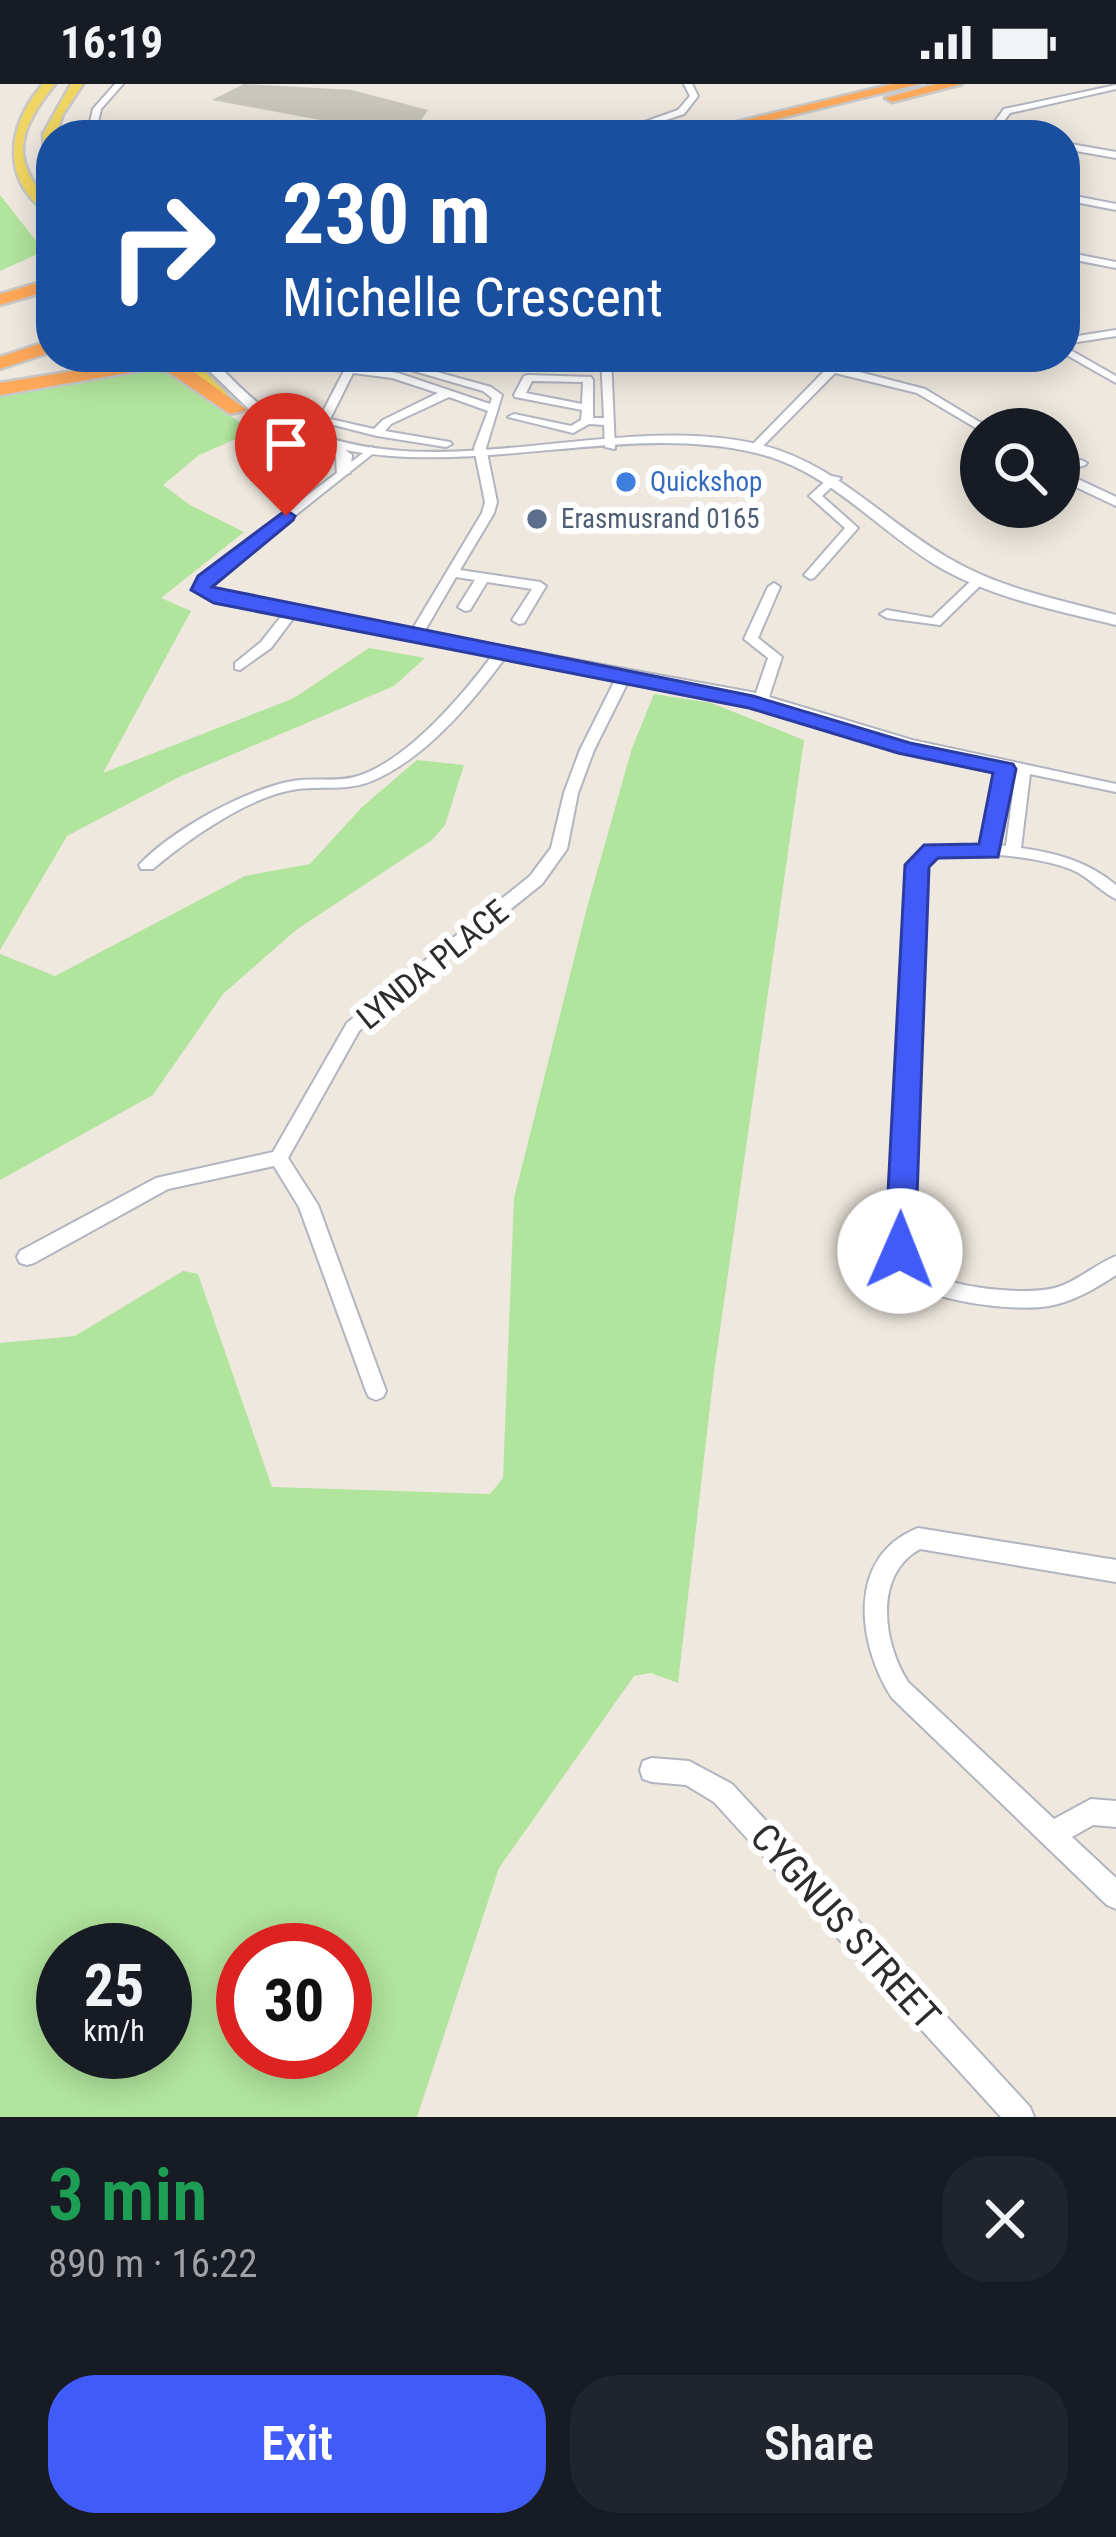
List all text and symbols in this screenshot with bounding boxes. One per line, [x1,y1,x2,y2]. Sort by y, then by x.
text: 16:19 [60,16,163,69]
text: 230 m [282,165,491,264]
icon: right [84,168,240,324]
text: Michelle Crescent [282,266,663,329]
pin [235,393,337,516]
map controls [960,408,1080,528]
button: search [960,408,1080,528]
icon: arrive [253,411,319,477]
place label: Quickshop [650,466,762,498]
marker: Quickshop [613,469,639,495]
place label: Erasmusrand 0165 [561,503,760,535]
marker: Erasmusrand 0165 [524,506,550,532]
street label: LYNDA PLACE [349,892,516,1037]
position arrow [837,1188,963,1314]
street label: CYGNUS STREET [741,1814,950,2039]
speed limit sign: 30 [216,1923,372,2079]
text: 25 [84,1950,144,2021]
text: km/h [83,2013,145,2048]
text: 3 min [48,2153,207,2238]
button: close [942,2156,1068,2282]
text: 890 m · 16:22 [48,2241,258,2287]
button: Exit [48,2375,546,2513]
button: Share [570,2375,1068,2513]

